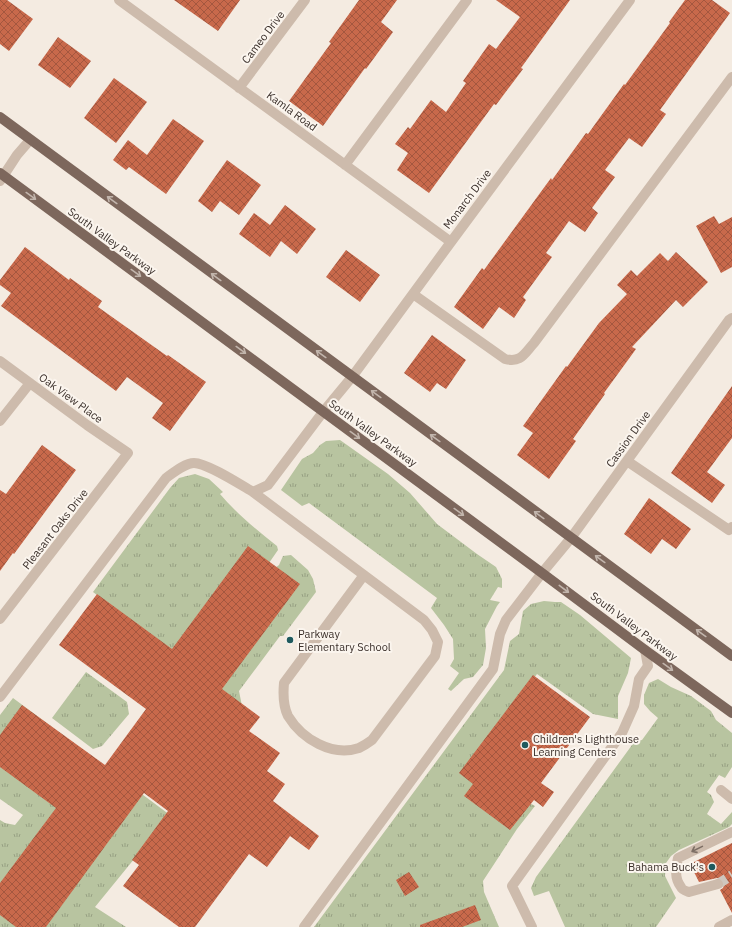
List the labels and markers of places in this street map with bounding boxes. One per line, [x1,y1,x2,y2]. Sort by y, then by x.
place label: Parkway Elementary School [298,627,391,654]
marker: Parkway Elementary School [285,635,295,645]
place label: Children's Lighthouse Learning Centers [533,732,639,759]
marker: Children's Lighthouse Learning Centers [520,740,530,750]
place label: Bahama Buck's [628,860,704,874]
marker: Bahama Buck's [707,862,717,872]

